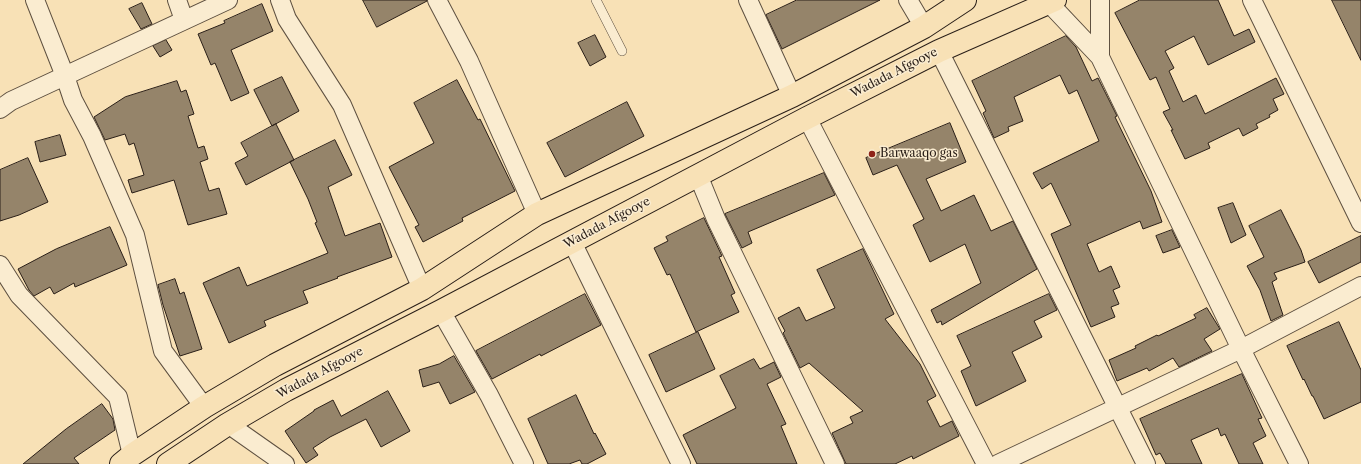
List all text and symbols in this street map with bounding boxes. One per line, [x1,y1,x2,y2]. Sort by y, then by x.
street label: Wadada Afgooye [848,45,940,101]
place label: Barwaaqo gas [880,147,958,161]
marker: Barwaaqo gas [867,149,877,159]
street label: Wadada Afgooye [561,194,653,252]
street label: Wadada Afgooye [274,344,366,402]

